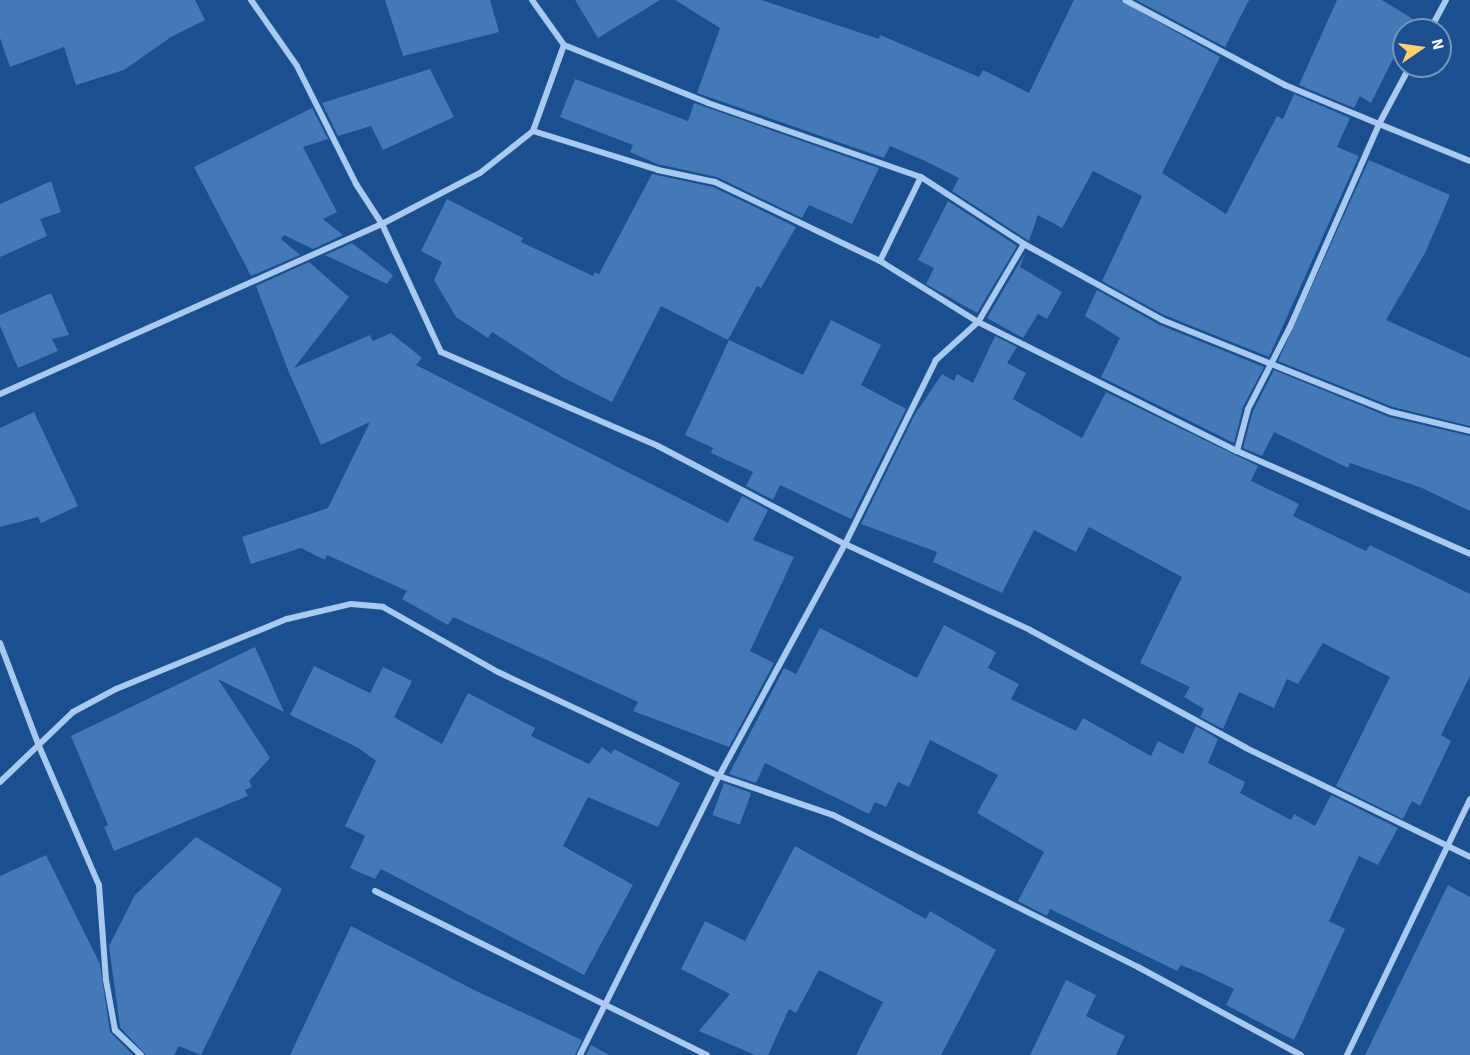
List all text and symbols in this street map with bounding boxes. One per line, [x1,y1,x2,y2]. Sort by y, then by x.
north arrow [1392,18,1452,78]
text: N [1426,37,1450,52]

